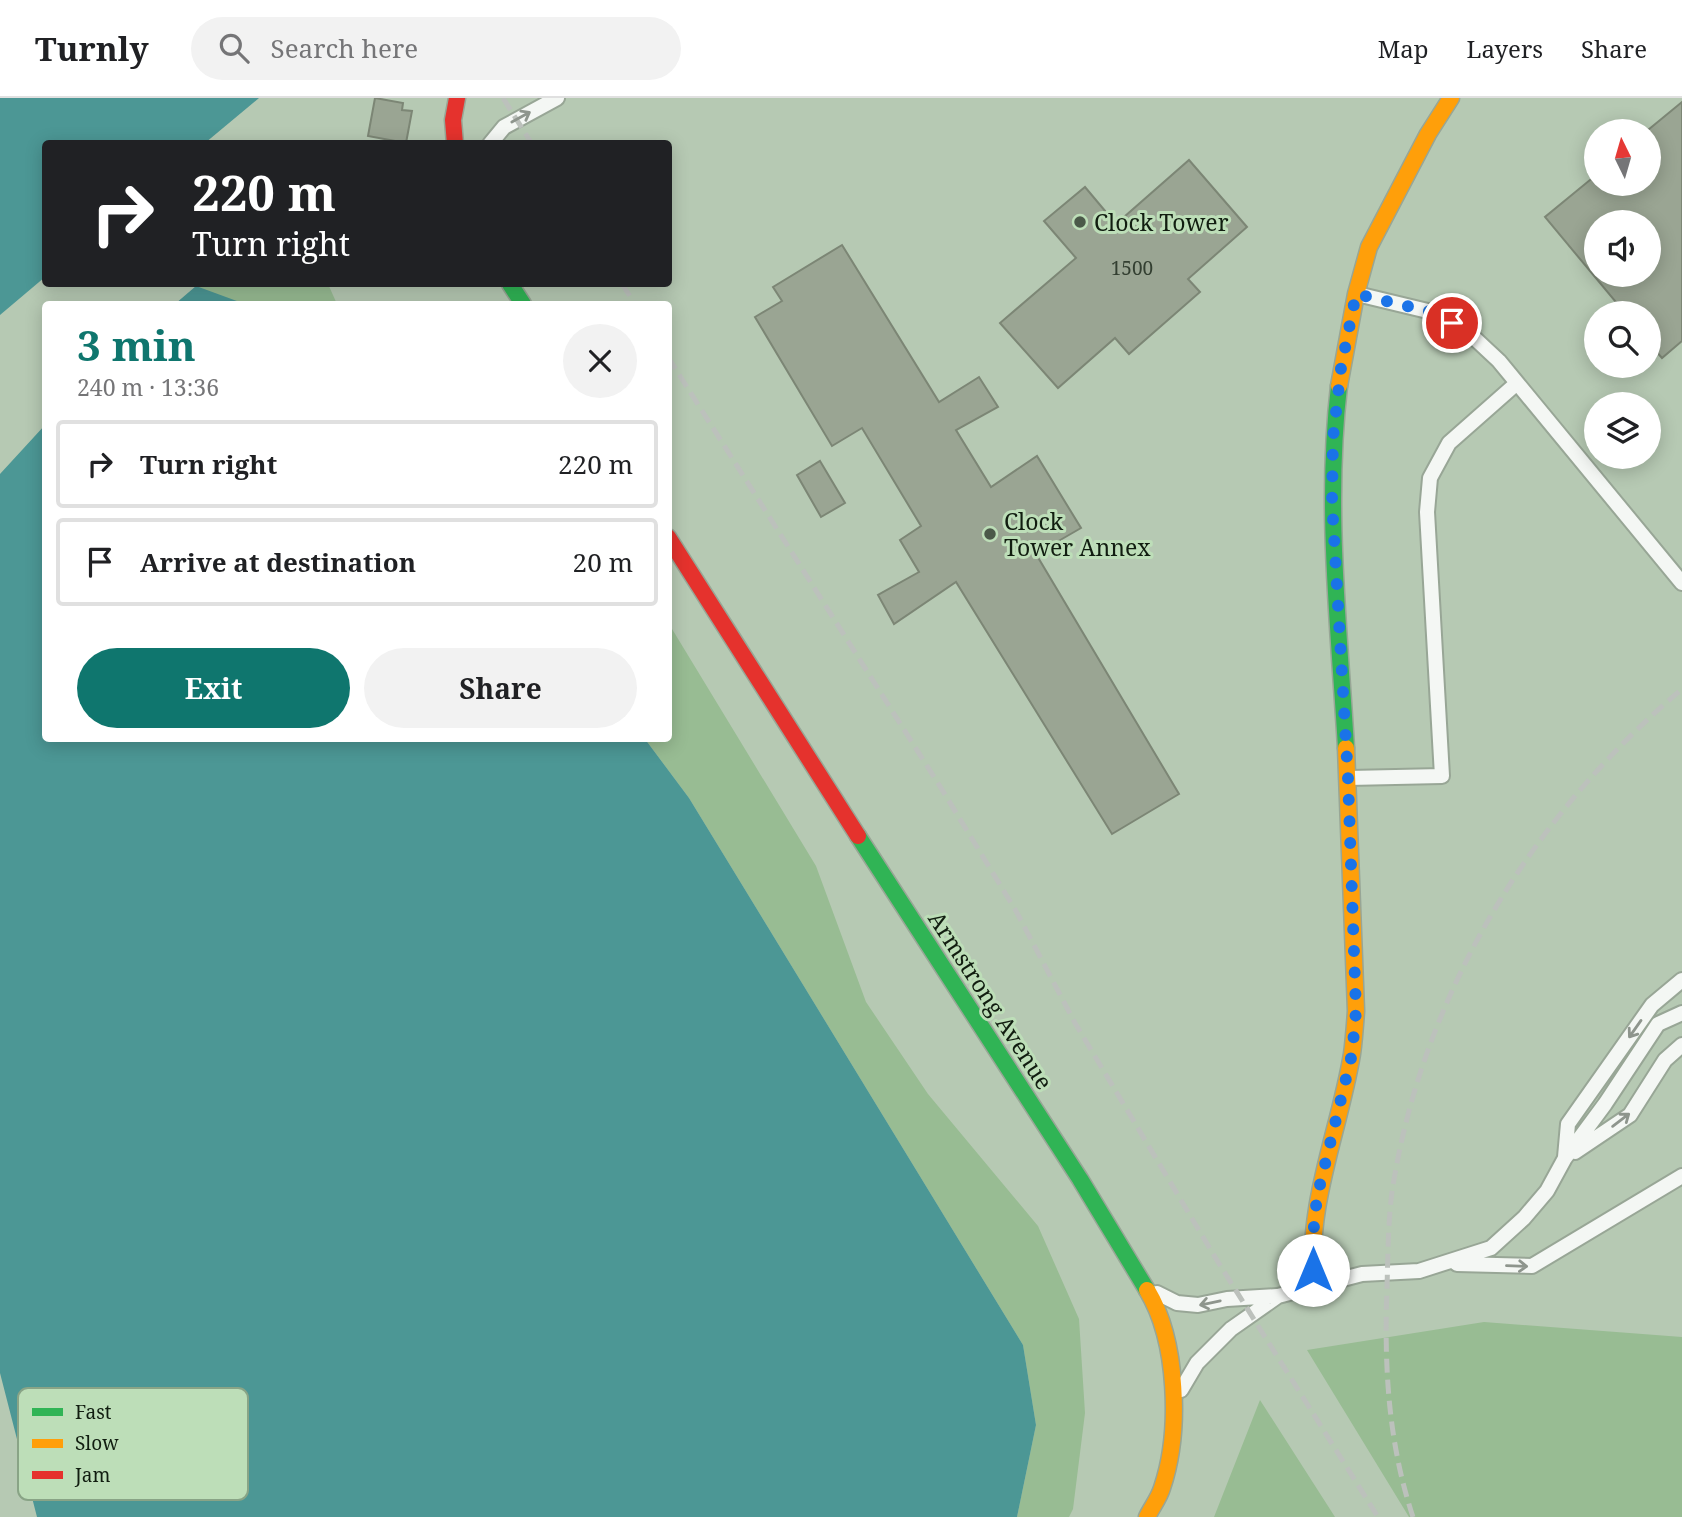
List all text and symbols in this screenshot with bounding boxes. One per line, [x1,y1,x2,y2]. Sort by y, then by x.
search box [191,17,681,80]
text: Turnly [35,26,149,71]
icon: search [215,29,253,67]
text: Search here [271,30,418,66]
text: Map [1378,32,1429,65]
text: Layers [1467,32,1543,65]
text: Share [1581,32,1647,65]
one-way arrow [510,110,530,124]
north arrow [1584,119,1661,196]
map controls [1584,119,1661,469]
text: 220 m [192,159,336,225]
icon: right [77,168,168,259]
place label: Clock Tower [1094,206,1229,238]
button: sound [1584,210,1661,287]
marker: Clock Tower [1072,214,1088,230]
text: Turn right [192,222,350,265]
house number: 1500 [1111,255,1153,281]
pin [1422,293,1482,353]
button: search [1584,301,1661,378]
icon: arrive [1433,304,1471,342]
text: 3 min [77,316,196,373]
button: close [563,324,637,398]
text: 240 m · 13:36 [77,371,219,403]
button: layers [1584,392,1661,469]
icon: right [81,445,119,483]
text: Turn right [140,446,277,482]
text: 220 m [558,446,633,482]
place label: Clock Tower Annex [1004,505,1151,563]
marker: Clock Tower Annex [982,526,998,542]
icon: arrive [81,543,119,581]
text: Arrive at destination [140,544,416,580]
text: 20 m [573,544,633,580]
button: Exit [77,648,350,728]
button: Share [364,648,637,728]
street label: Armstrong Avenue [921,905,1061,1095]
one-way arrow [1628,1019,1642,1038]
one-way arrow [1612,1112,1630,1127]
position arrow [1276,1233,1350,1307]
one-way arrow [1505,1259,1528,1272]
one-way arrow [1199,1296,1222,1310]
legend [18,1388,248,1500]
text: Fast [75,1399,112,1425]
text: Slow [75,1430,119,1456]
text: Jam [74,1462,110,1488]

